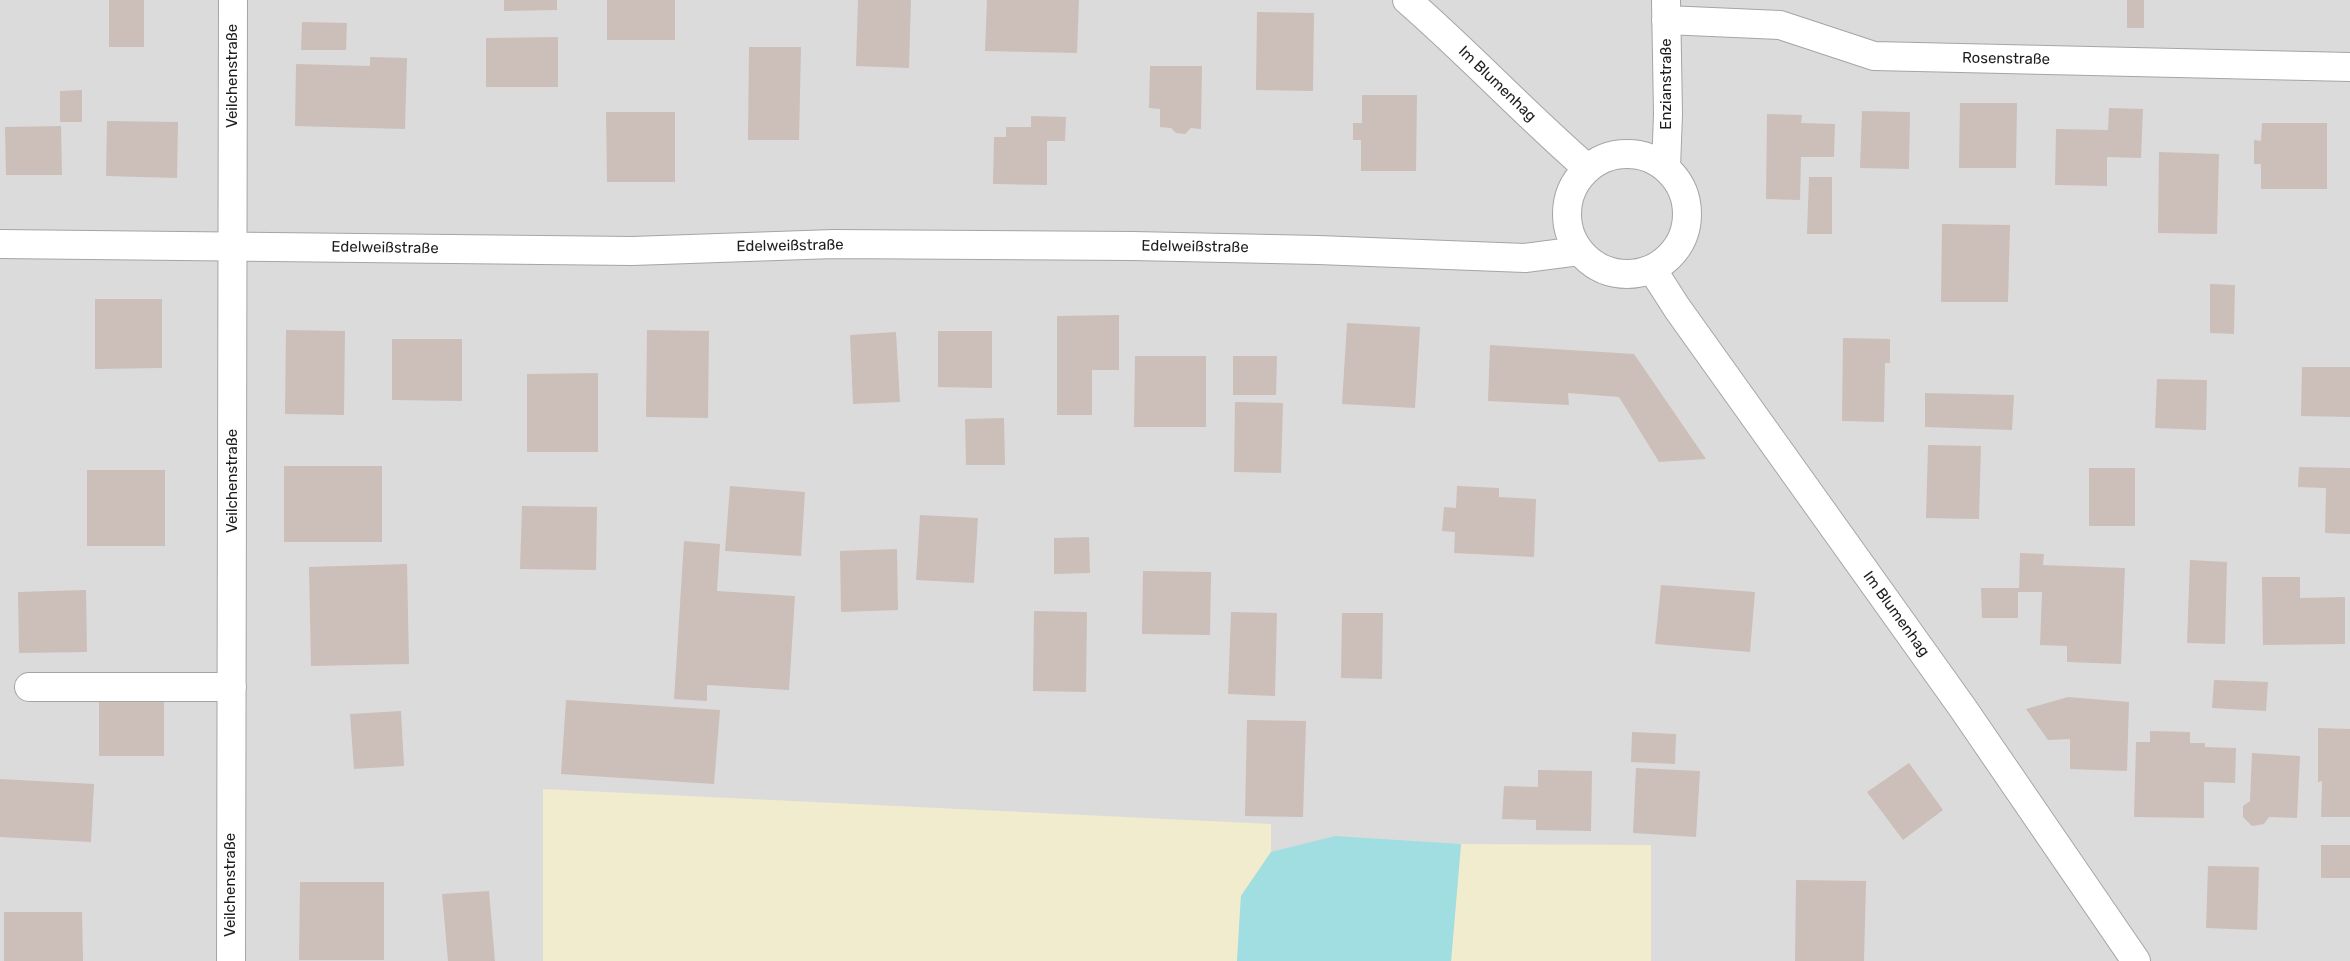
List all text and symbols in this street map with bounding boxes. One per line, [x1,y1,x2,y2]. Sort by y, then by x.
street label: Veilchenstraße [224,24,242,128]
street label: Enzianstraße [1658,38,1676,130]
street label: Im Blumenhag [1454,42,1540,126]
street label: Rosenstraße [1962,49,2050,69]
street label: Edelweißstraße [736,236,844,256]
street label: Edelweißstraße [1141,237,1249,257]
street label: Edelweißstraße [331,238,439,258]
street label: Veilchenstraße [224,429,242,533]
street label: Im Blumenhag [1859,568,1933,660]
street label: Veilchenstraße [222,833,240,937]

